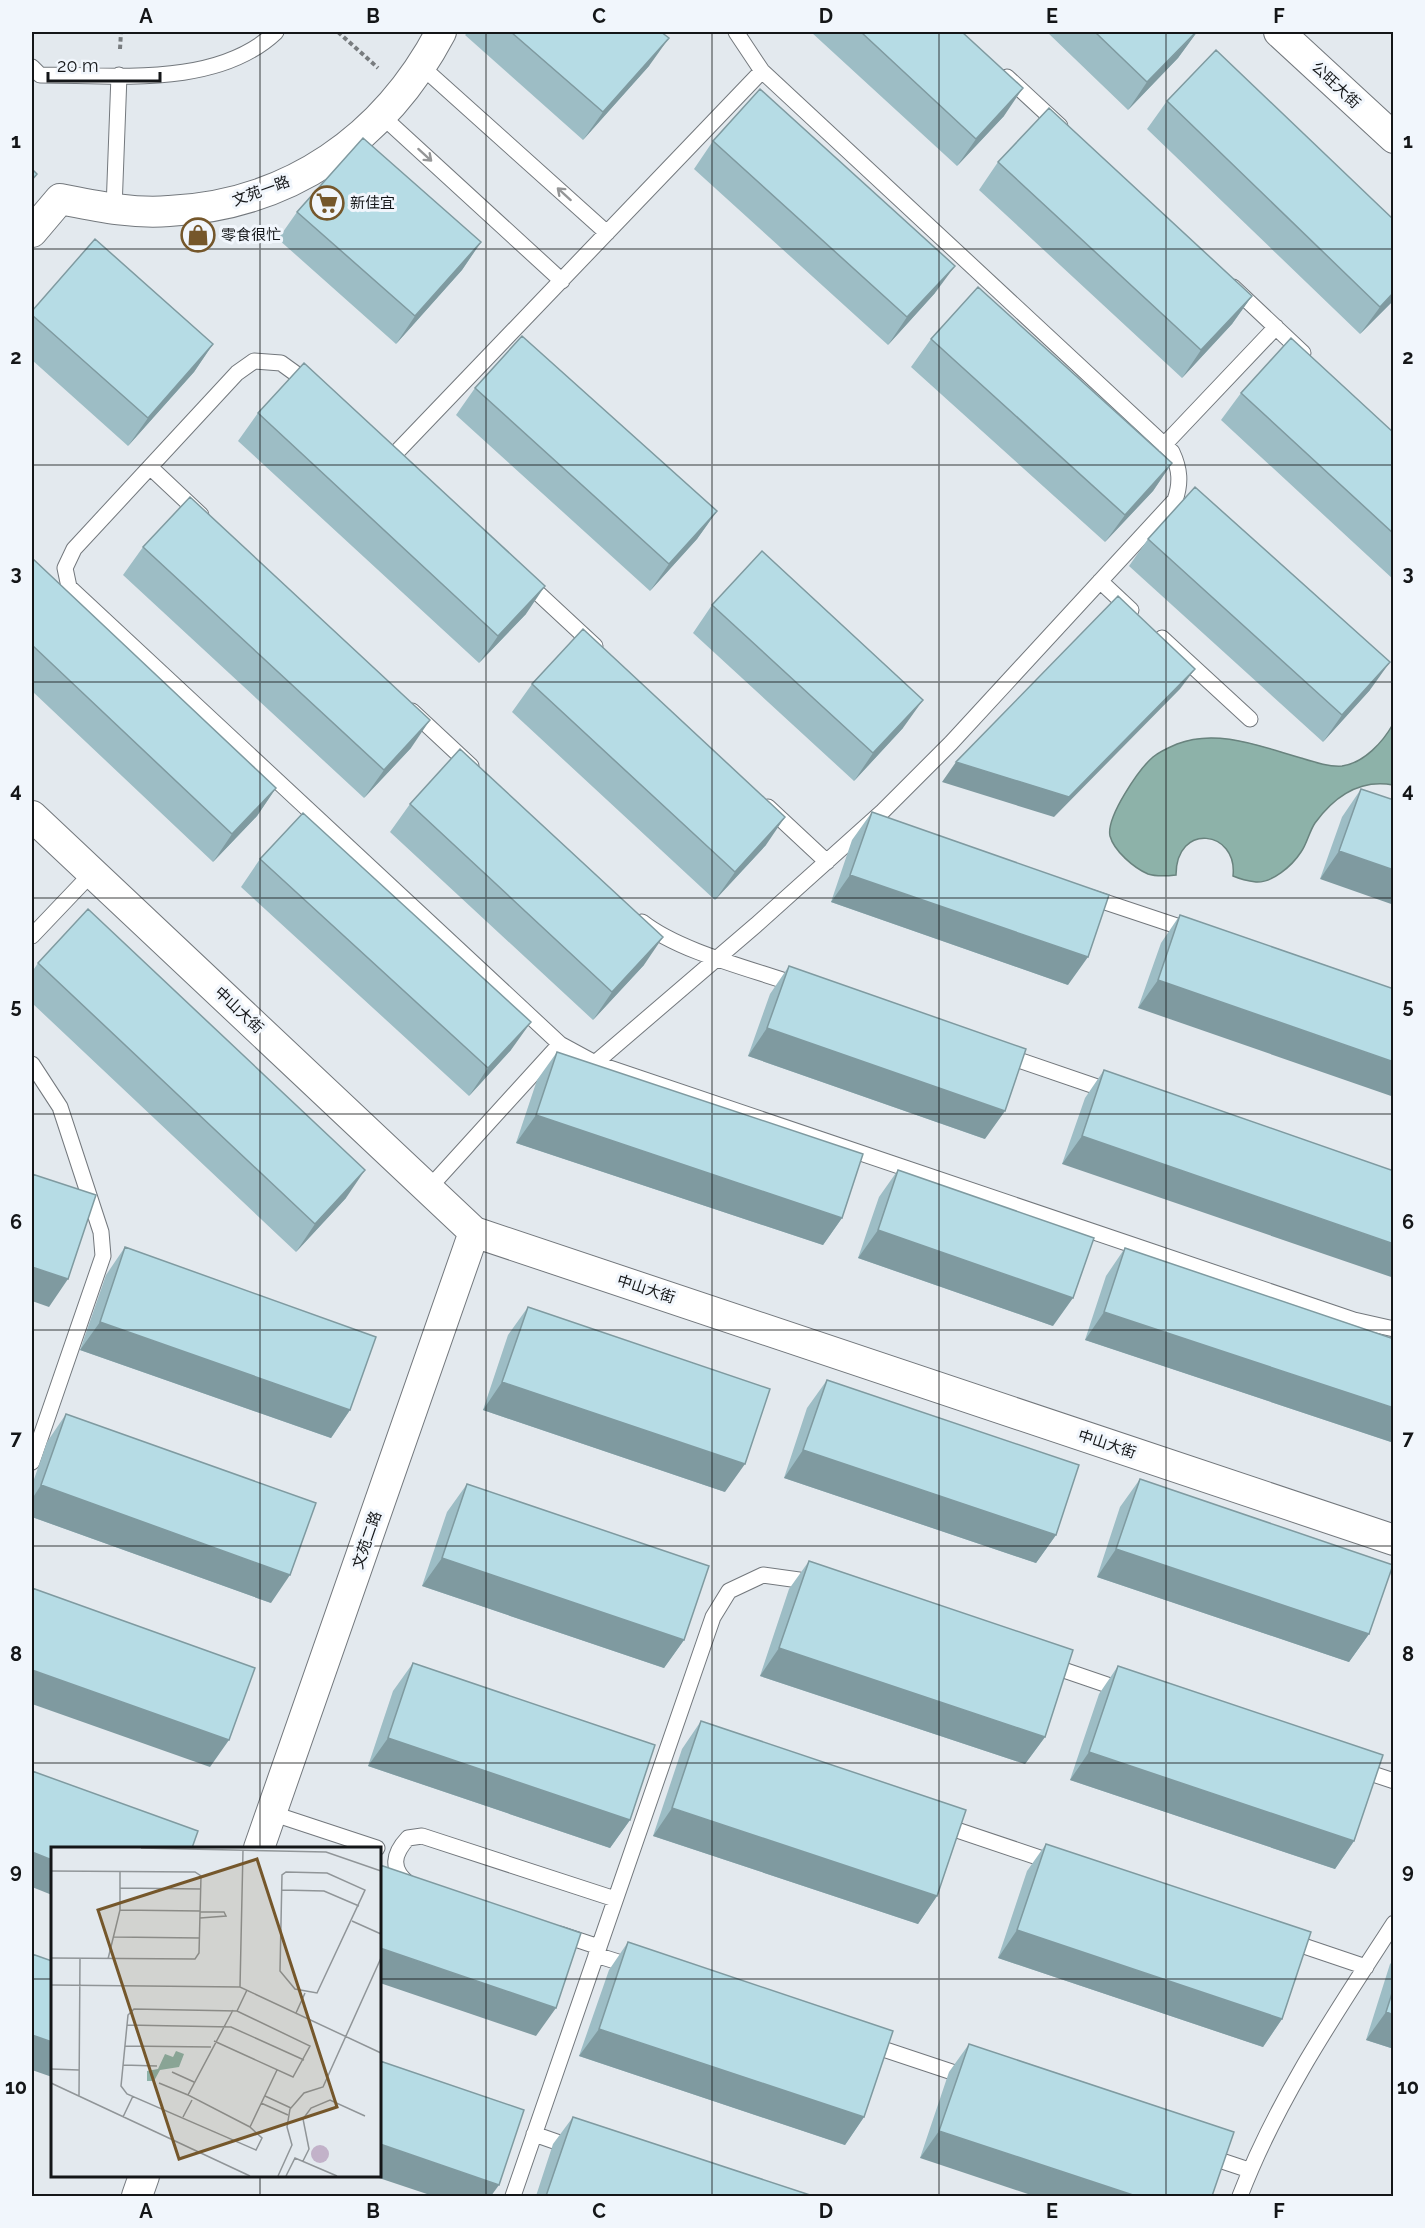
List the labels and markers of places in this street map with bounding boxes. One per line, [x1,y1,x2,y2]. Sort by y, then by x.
supermarket icon: 新佳宜 [309,185,345,221]
place label: 新佳宜 [350,194,395,212]
shop icon: 零食很忙 [180,217,216,253]
place label: 零食很忙 [221,226,281,244]

